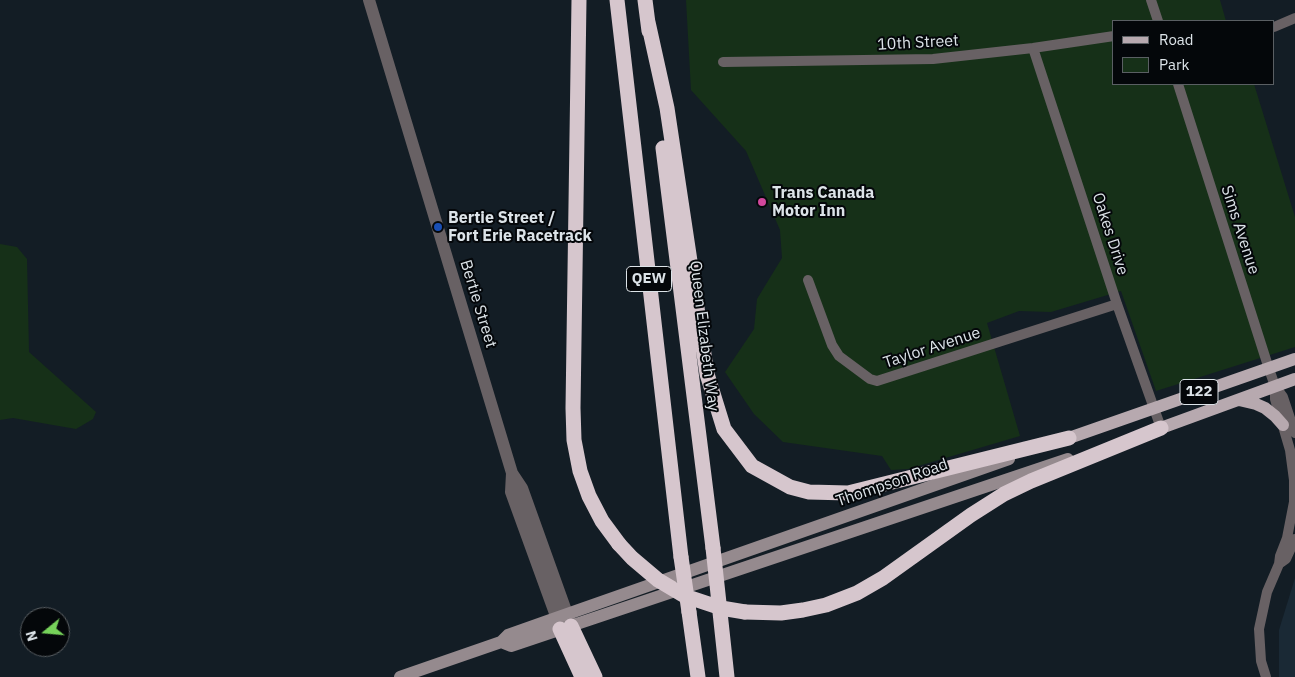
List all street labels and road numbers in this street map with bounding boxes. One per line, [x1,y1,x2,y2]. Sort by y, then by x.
street label: 10th Street [877,31,959,55]
street label: Sims Avenue [1217,183,1263,277]
street label: Oakes Drive [1088,190,1132,278]
street label: Bertie Street [455,258,501,350]
street label: Queen Elizabeth Way [685,260,723,412]
road number: QEW [626,266,672,292]
street label: Taylor Avenue [881,323,983,373]
road number: 122 [1180,380,1218,404]
street label: Thompson Road [834,455,950,511]

